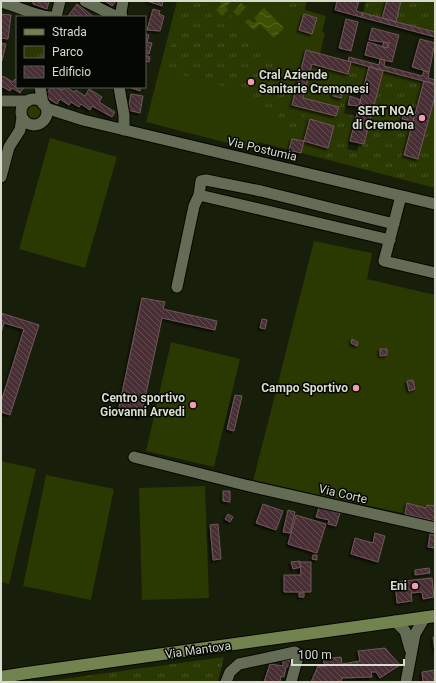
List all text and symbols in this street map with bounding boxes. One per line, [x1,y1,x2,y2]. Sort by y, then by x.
legend [16,16,146,88]
text: Strada [52,25,87,39]
text: Parco [52,45,83,59]
text: Edificio [52,65,91,79]
place label: Cral Aziende Sanitarie Cremonesi [259,68,369,96]
marker: Cral Aziende Sanitarie Cremonesi [246,77,256,87]
place label: SERT NOA di Cremona [352,104,415,132]
marker: SERT NOA di Cremona [417,113,427,123]
street label: Via Postumia [226,134,298,164]
place label: Campo Sportivo [261,381,348,395]
marker: Campo Sportivo [351,383,361,393]
place label: Centro sportivo Giovanni Arvedi [100,391,185,419]
marker: Centro sportivo Giovanni Arvedi [188,400,198,410]
street label: Via Corte [317,482,369,506]
place label: Eni [390,579,407,593]
marker: Eni [410,581,420,591]
street label: Via Mantova [164,638,232,662]
scale bar [292,641,404,667]
text: 100 m [298,648,332,662]

